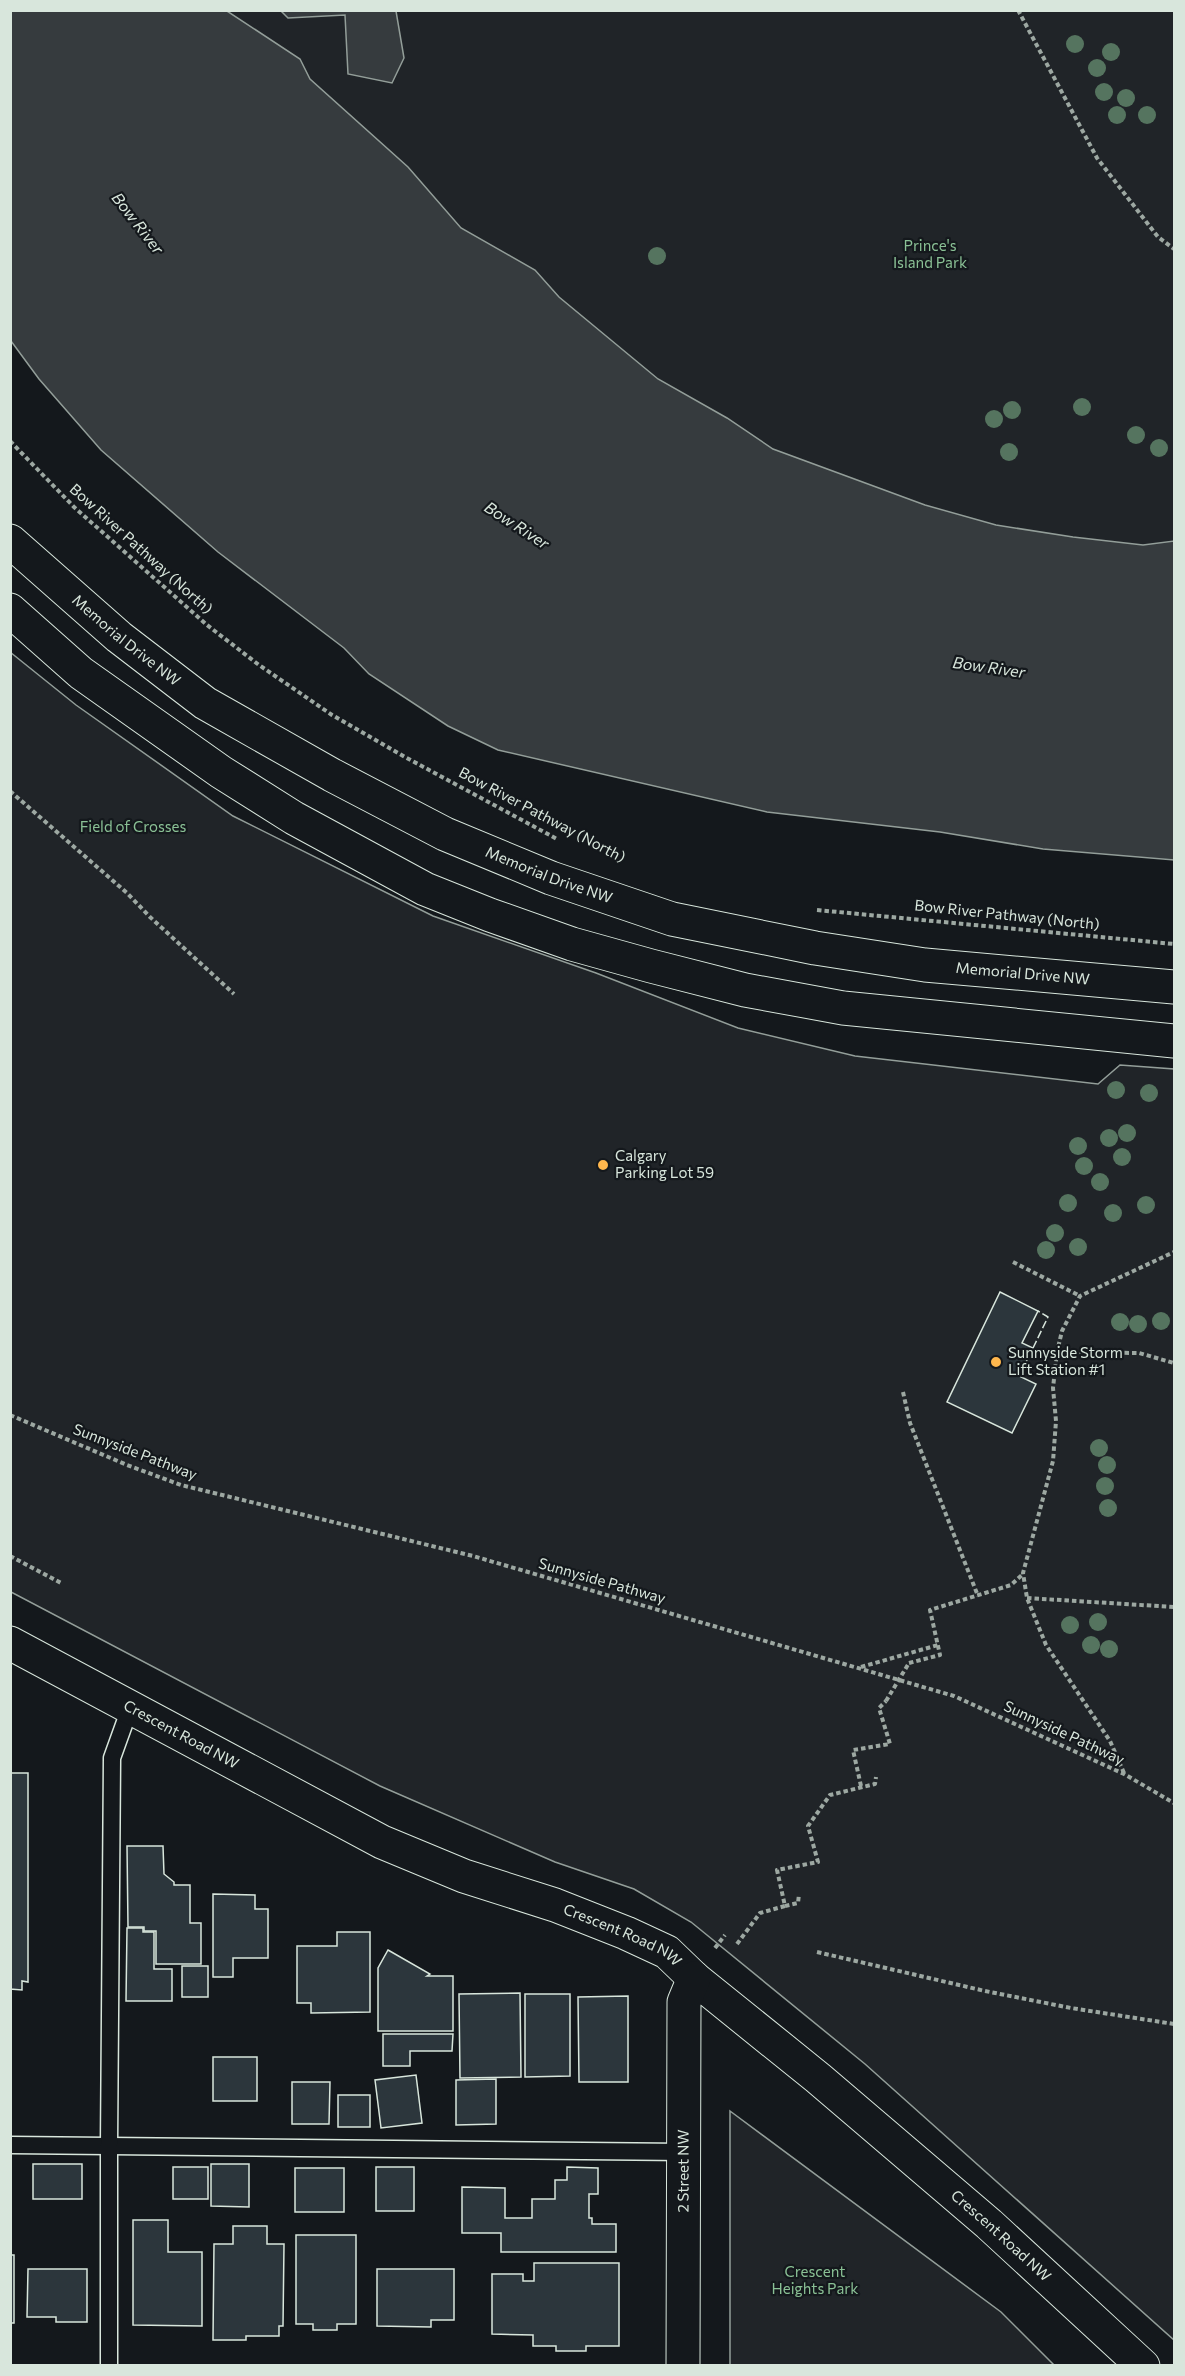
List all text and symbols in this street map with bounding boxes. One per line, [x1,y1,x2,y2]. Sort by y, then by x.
water label: Bow River [108,188,169,258]
park label: Prince's Island Park [893,236,967,271]
street label: Bow River Pathway (North) [67,479,217,617]
water label: Bow River [481,497,554,553]
street label: Memorial Drive NW [69,590,185,689]
water label: Bow River [952,652,1027,681]
street label: Bow River Pathway (North) [456,763,629,866]
park label: Field of Crosses [80,817,186,835]
street label: Memorial Drive NW [483,842,615,906]
street label: Bow River Pathway (North) [914,895,1101,933]
street label: Memorial Drive NW [955,958,1091,988]
place label: Calgary Parking Lot 59 [615,1146,714,1181]
marker: Calgary Parking Lot 59 [596,1158,610,1172]
place label: Sunnyside Storm Lift Station #1 [1008,1343,1123,1378]
marker: Sunnyside Storm Lift Station #1 [989,1355,1003,1369]
street label: Sunnyside Pathway [71,1419,200,1483]
street label: Sunnyside Pathway [537,1553,668,1607]
street label: Crescent Road NW [121,1695,242,1772]
street label: Sunnyside Pathway [1001,1696,1128,1768]
street label: Crescent Road NW [561,1899,686,1969]
street label: 2 Street NW [673,2129,692,2213]
street label: Crescent Road NW [948,2186,1055,2285]
park label: Crescent Heights Park [772,2262,858,2297]

